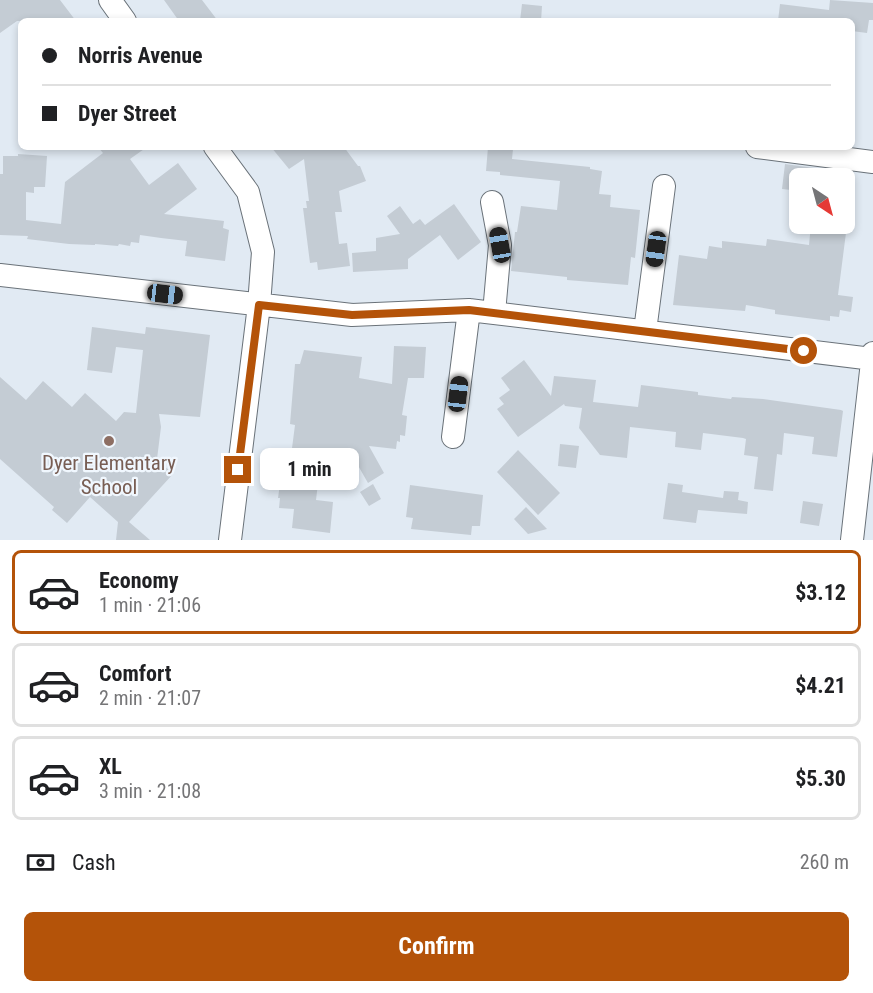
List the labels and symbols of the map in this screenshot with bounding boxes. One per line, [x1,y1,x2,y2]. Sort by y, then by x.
north arrow [789,168,855,234]
car [488,226,512,264]
car [645,230,667,268]
car [146,283,184,305]
route start [790,337,817,364]
car [447,375,469,413]
marker: Dyer Elementary School [102,434,116,448]
callout: 1 min [259,449,358,491]
place label: Dyer Elementary School [42,451,176,499]
route end [224,456,251,483]

